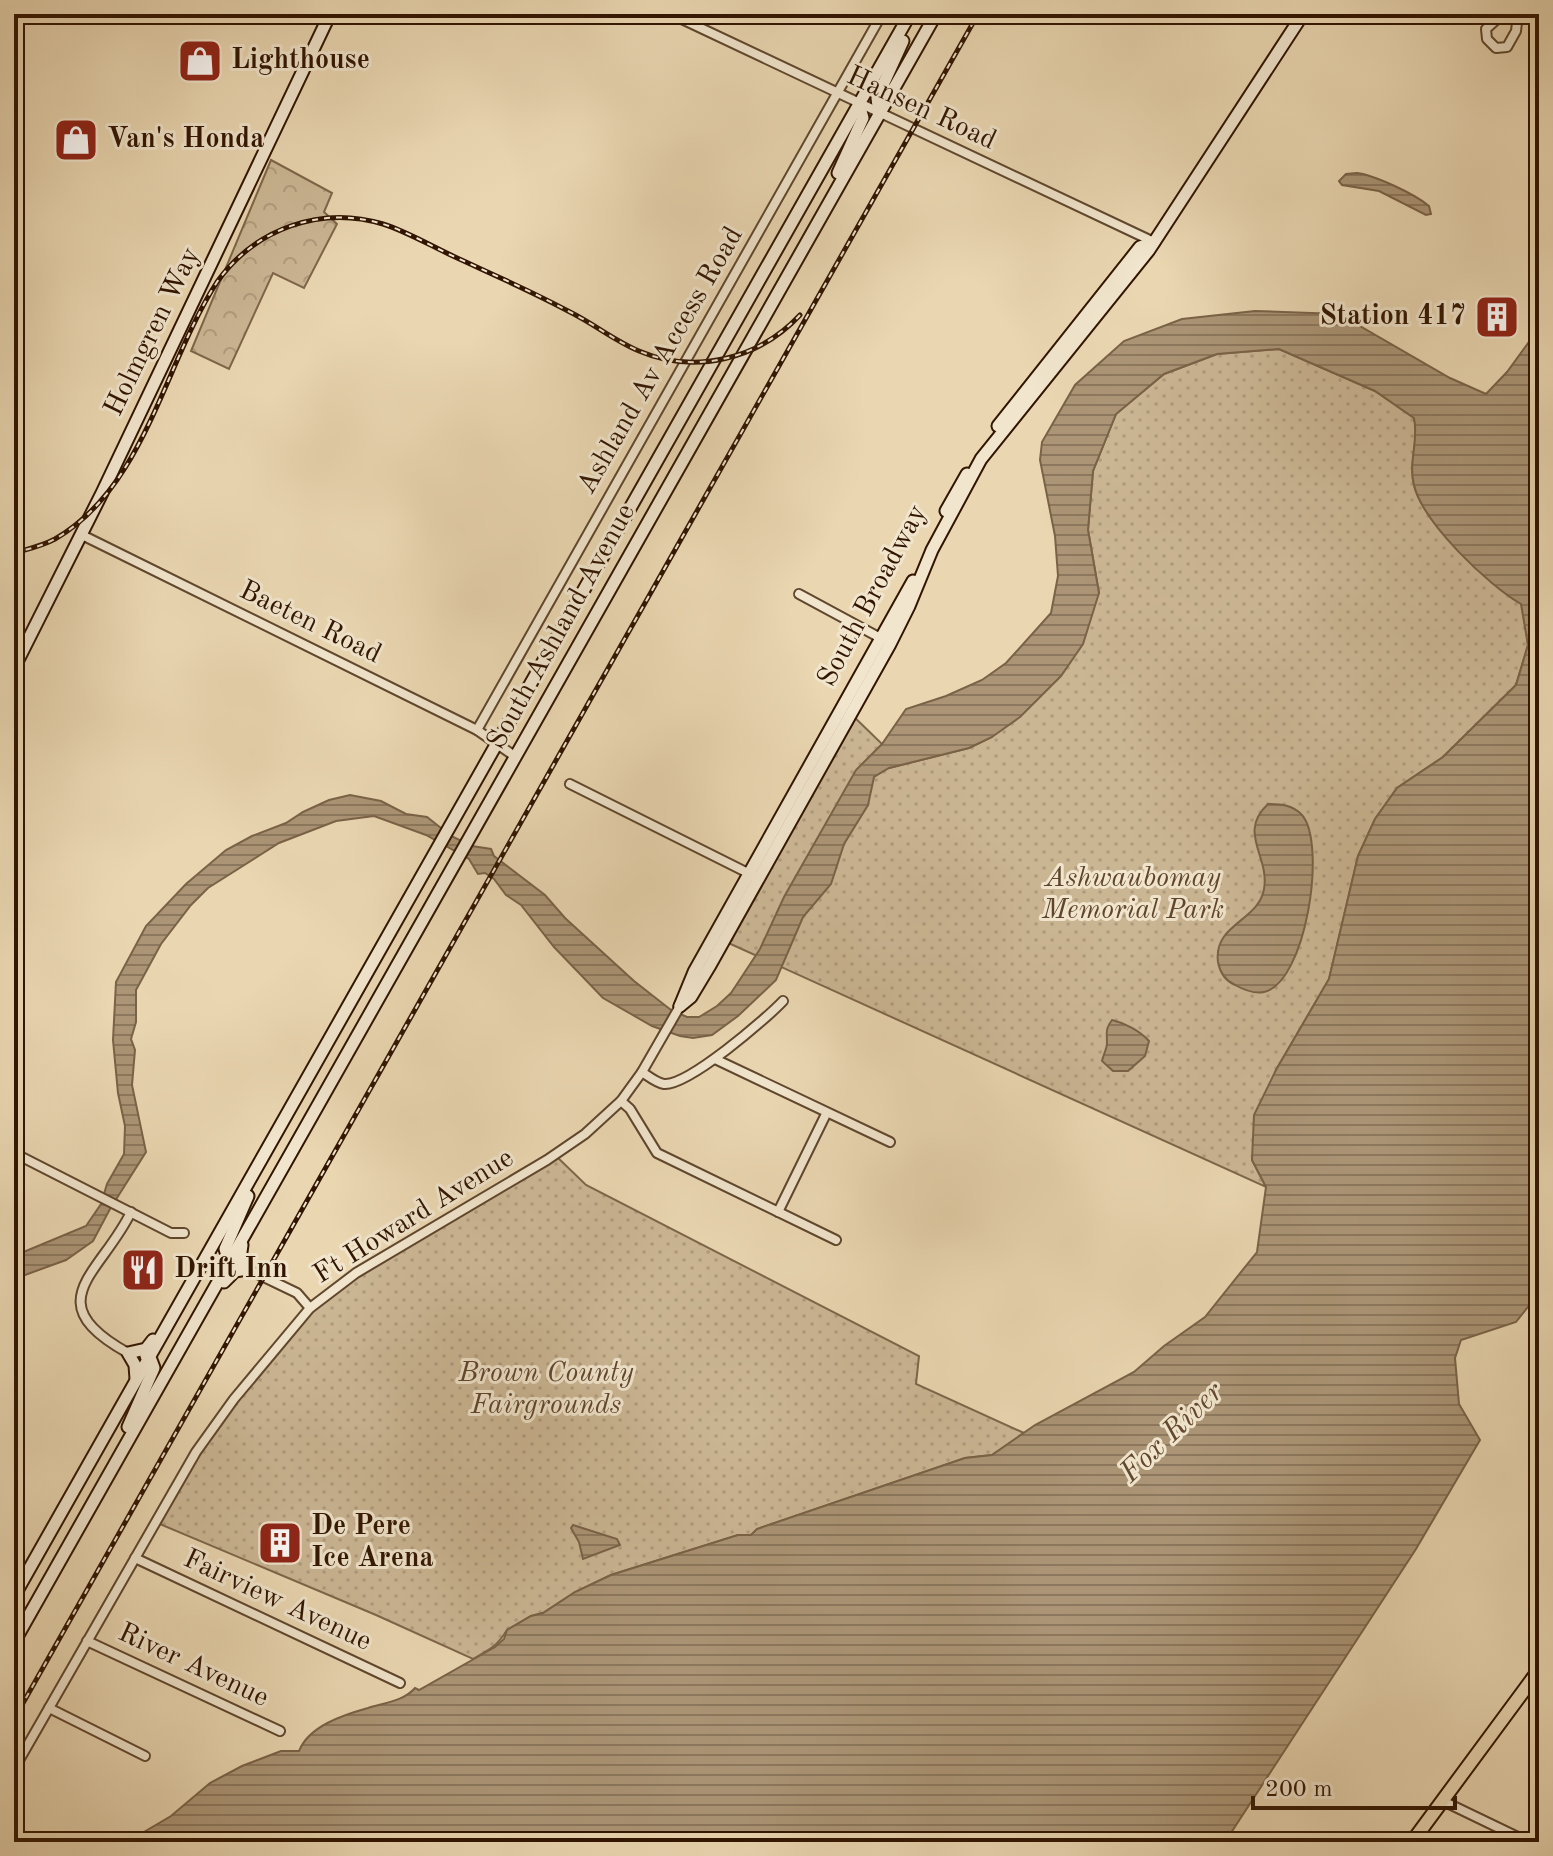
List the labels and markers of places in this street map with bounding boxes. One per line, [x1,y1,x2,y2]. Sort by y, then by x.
shop icon: Lighthouse [176,37,224,85]
place label: Lighthouse [231,47,370,75]
shop icon: Van's Honda [52,116,100,164]
place label: Van's Honda [107,126,264,154]
building icon: Station 417 [1473,293,1521,341]
place label: Station 417 [1320,303,1466,331]
restaurant icon: Drift Inn [119,1246,167,1294]
place label: Drift Inn [174,1256,288,1284]
place label: De Pere Ice Arena [311,1513,434,1573]
building icon: De Pere Ice Arena [256,1519,304,1567]

